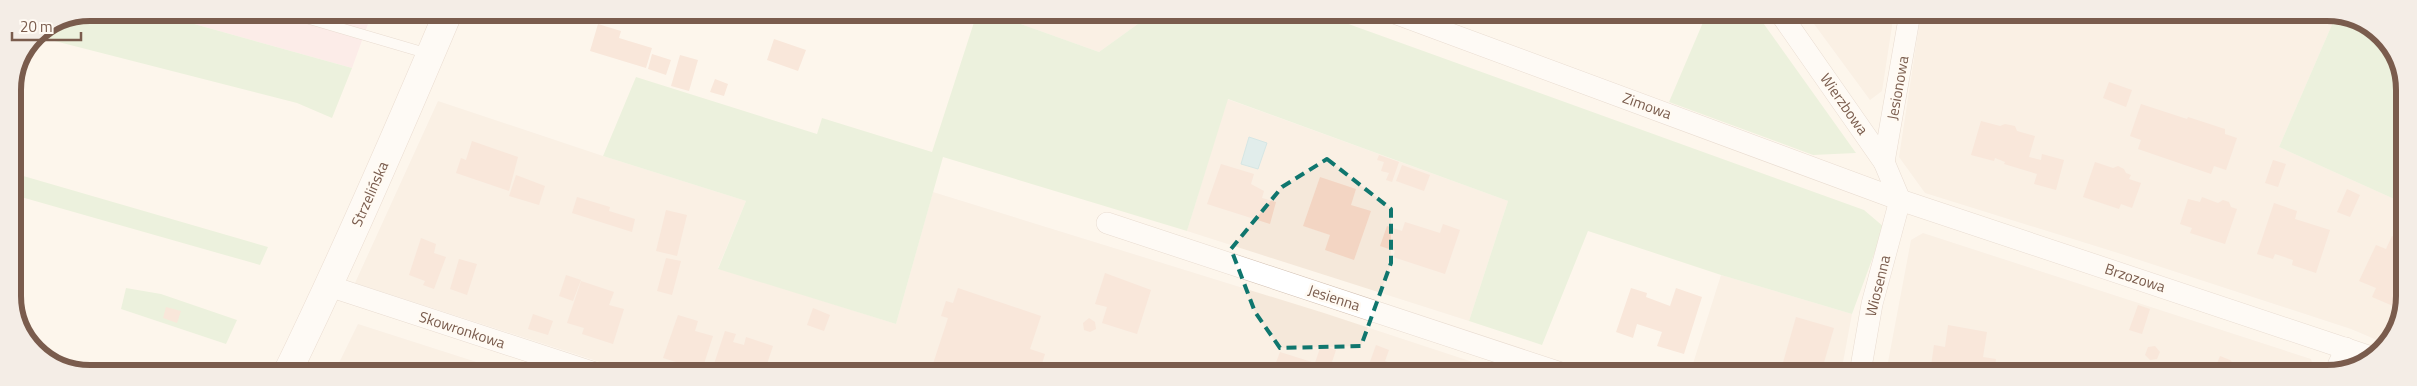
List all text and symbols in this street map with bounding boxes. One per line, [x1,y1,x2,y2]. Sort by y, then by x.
scale bar [12,10,81,42]
text: 20 m [20,15,53,38]
street label: Jesionowa [1881,54,1915,122]
street label: Wierzbowa [1815,68,1874,140]
street label: Zimowa [1619,86,1675,125]
street label: Strzelińska [345,157,394,230]
street label: Wiosenna [1859,252,1896,319]
street label: Brzozowa [2102,257,2169,298]
street label: Jesienna [1305,278,1364,317]
street label: Skowronkowa [416,305,509,354]

